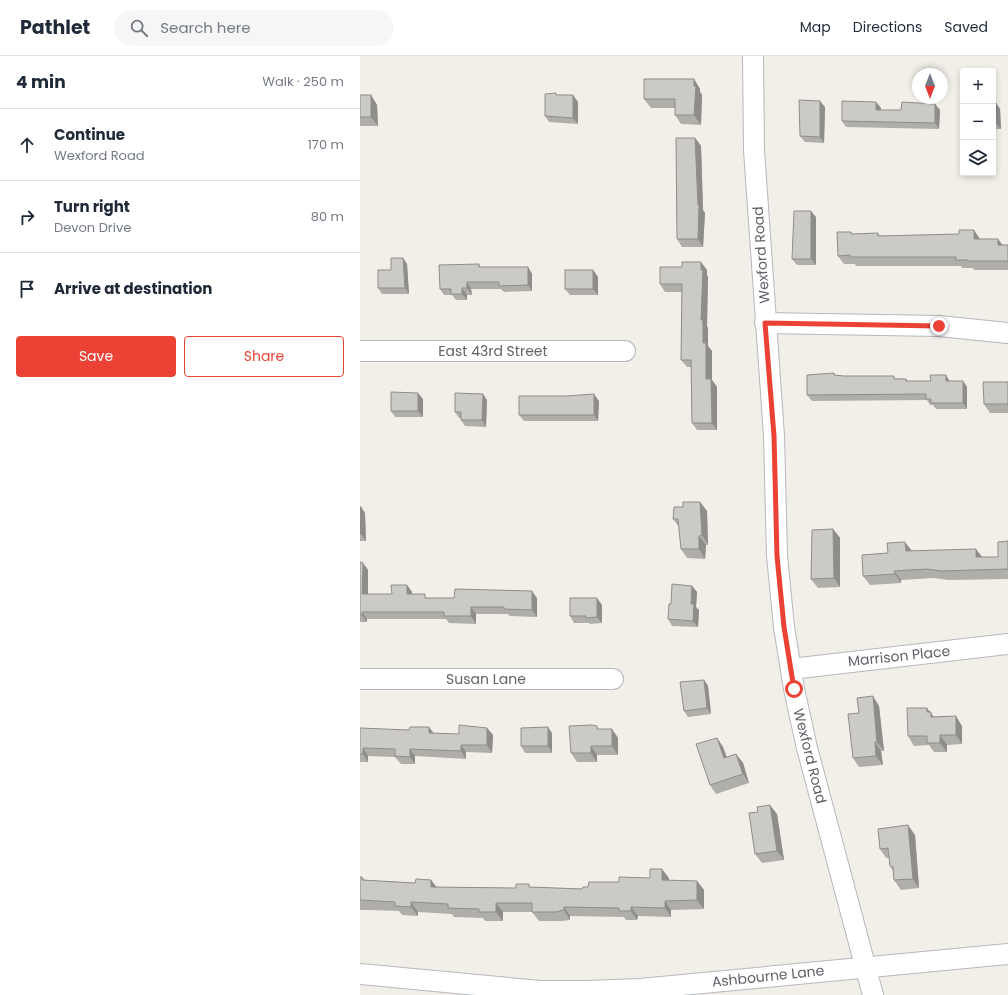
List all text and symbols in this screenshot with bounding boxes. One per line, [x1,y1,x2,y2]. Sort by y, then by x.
search box [114,10,394,46]
text: Pathlet [20,14,90,41]
icon: search [128,17,150,39]
text: Search here [160,17,251,38]
text: Map [800,17,831,37]
text: Directions [853,17,922,37]
text: Saved [944,17,988,37]
north arrow [912,68,948,104]
map controls [960,68,996,176]
button: + [960,68,996,104]
text: 4 min [16,70,66,94]
text: Walk · 250 m [262,72,344,91]
button: − [960,104,996,140]
text: Continue [54,124,125,145]
icon: ahead [16,134,38,156]
text: 170 m [308,135,344,154]
button: layers [960,140,996,176]
text: Wexford Road [54,146,144,165]
text: Turn right [54,196,130,217]
icon: right [16,206,38,228]
street label: Wexford Road [748,206,774,304]
text: 80 m [311,207,344,226]
text: Devon Drive [54,218,131,237]
icon: arrive [16,278,38,300]
text: Arrive at destination [54,278,212,299]
route end [930,317,948,335]
button: Save [16,336,176,377]
button: Share [184,336,344,377]
street label: East 43rd Street [438,341,548,361]
street label: Marrison Place [847,641,951,671]
street label: Susan Lane [446,669,526,689]
route start [785,680,803,698]
street label: Wexford Road [789,706,831,806]
street label: Ashbourne Lane [711,960,825,992]

